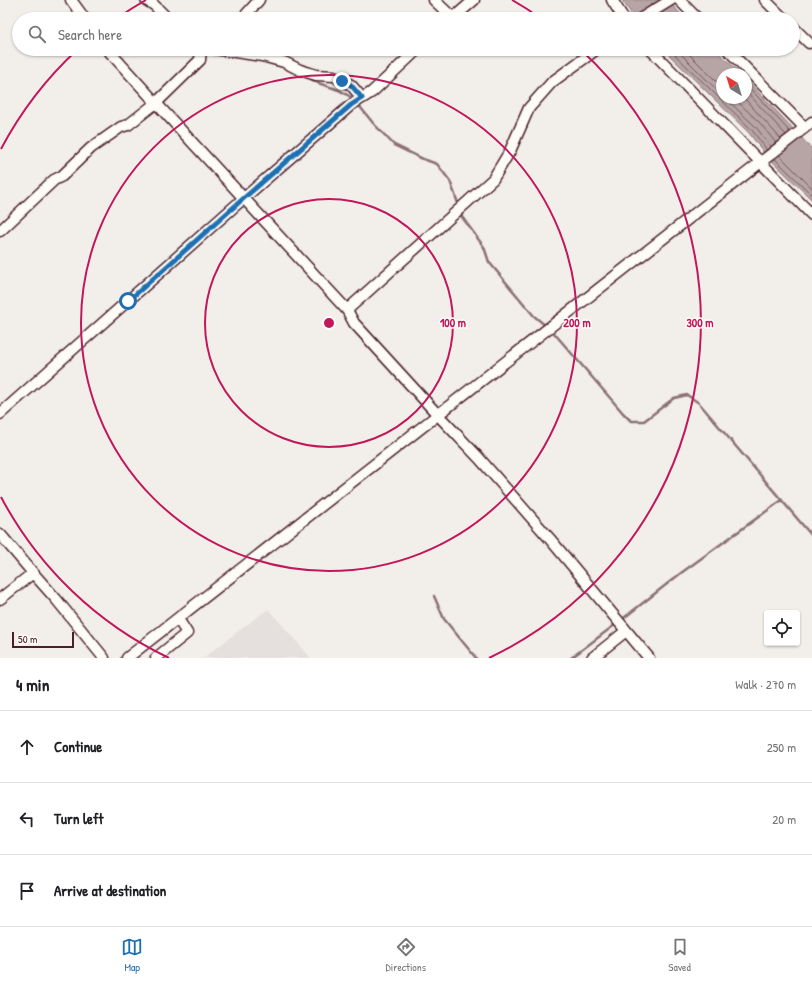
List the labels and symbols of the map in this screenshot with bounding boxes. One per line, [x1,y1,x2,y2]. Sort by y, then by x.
north arrow [716,68,752,104]
route end [333,72,351,90]
route start [119,292,137,310]
text: 100 m [440,314,466,331]
text: 200 m [563,314,591,331]
text: 300 m [686,314,714,331]
centre of rings [322,316,336,330]
scale bar [12,630,74,649]

